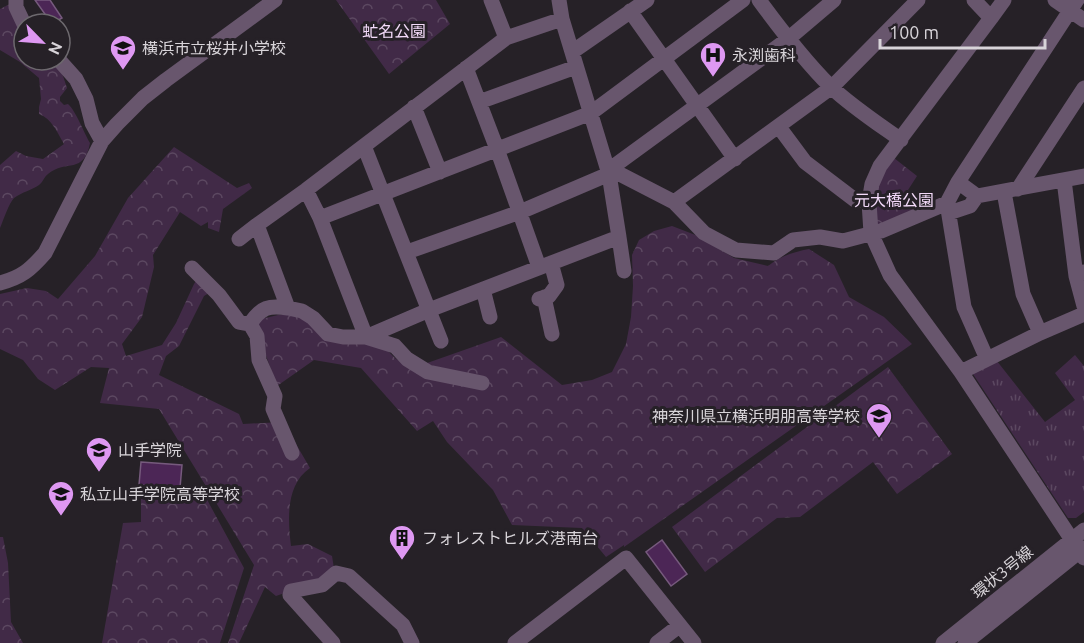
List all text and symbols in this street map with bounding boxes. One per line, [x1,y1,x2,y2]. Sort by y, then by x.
north arrow [12,12,72,72]
scale bar [880,12,1045,50]
park label: 虻名公園 [362,22,426,40]
text: 100 m [889,22,939,42]
school or university icon: 横浜市立桜井小学校 [108,33,138,71]
text: N [45,39,66,58]
place label: 横浜市立桜井小学校 [142,39,286,57]
hospital icon: 永渕歯科 [698,40,728,78]
place label: 永渕歯科 [732,46,796,64]
park label: 元大橋公園 [854,191,934,209]
school or university icon: 神奈川県立横浜明朋高等学校 [864,401,894,439]
place label: 神奈川県立横浜明朋高等学校 [652,407,860,425]
school or university icon: 山手学院 [84,435,114,473]
place label: 山手学院 [118,441,182,459]
school or university icon: 私立山手学院高等学校 [46,479,76,517]
place label: 私立山手学院高等学校 [80,485,240,503]
building icon: フォレストヒルズ港南台 [387,523,417,561]
place label: フォレストヒルズ港南台 [422,529,598,547]
street label: 環状3号線 [968,542,1036,602]

